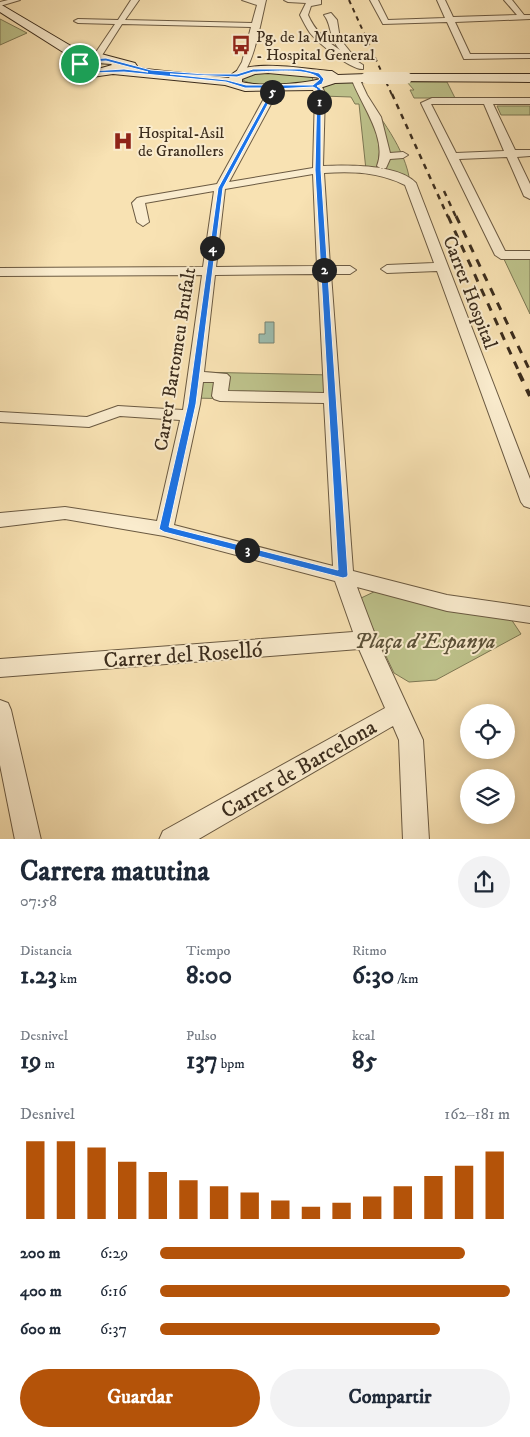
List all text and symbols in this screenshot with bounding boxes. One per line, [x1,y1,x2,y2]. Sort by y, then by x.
place label: Pg. de la Muntanya - Hospital General [256,27,378,65]
bus stop icon: Pg. de la Muntanya - Hospital General [230,34,252,56]
pin [59,43,101,85]
icon: arrive [66,50,94,78]
pin: 5 [260,80,284,104]
text: 5 [269,83,276,101]
pin: 1 [306,90,332,114]
text: 1 [317,93,322,111]
place label: Hospital-Asil de Granollers [138,123,224,161]
hospital icon: Hospital-Asil de Granollers [112,130,134,152]
street label: Carrer Hospital [437,233,502,353]
pin: 4 [200,236,224,260]
text: 4 [208,239,217,257]
pin: 2 [312,258,336,282]
text: 2 [321,261,328,279]
street label: Carrer Bartomeu Brufalt [150,266,201,453]
pin: 3 [234,538,260,562]
text: 3 [245,541,250,559]
park label: Plaça d'Espanya [354,628,496,655]
street label: Carrer del Roselló [103,636,264,675]
map controls [460,704,515,824]
button: locate [460,704,515,759]
street label: Carrer de Barcelona [216,713,382,825]
button: layers [460,769,515,824]
text: Carrera matutina [20,854,209,889]
button: share [458,856,510,908]
text: 07:58 [20,891,57,911]
text: Distancia [20,942,72,960]
text: Tiempo [186,942,230,960]
text: Ritmo [352,942,387,960]
text: 1.23 [20,960,57,991]
text: 8:00 [186,960,232,991]
text: 6:30 [352,960,394,991]
text: km [57,970,77,988]
text: /km [394,970,419,988]
text: Desnivel [20,1027,68,1045]
text: Pulso [186,1027,217,1045]
text: kcal [352,1027,375,1045]
text: 19 [20,1045,42,1076]
text: 137 [186,1045,218,1076]
text: 85 [352,1045,377,1076]
text: m [42,1055,55,1073]
text: bpm [218,1055,245,1073]
text: Desnivel [20,1104,75,1124]
text: 162–181 m [444,1104,510,1124]
text: 200 m [20,1243,61,1263]
text: 6:29 [100,1243,128,1263]
text: 400 m [20,1281,62,1301]
text: 6:16 [100,1281,127,1301]
text: 600 m [20,1319,61,1339]
text: 6:37 [100,1319,127,1339]
button: Guardar [20,1369,260,1427]
button: Compartir [270,1369,510,1427]

